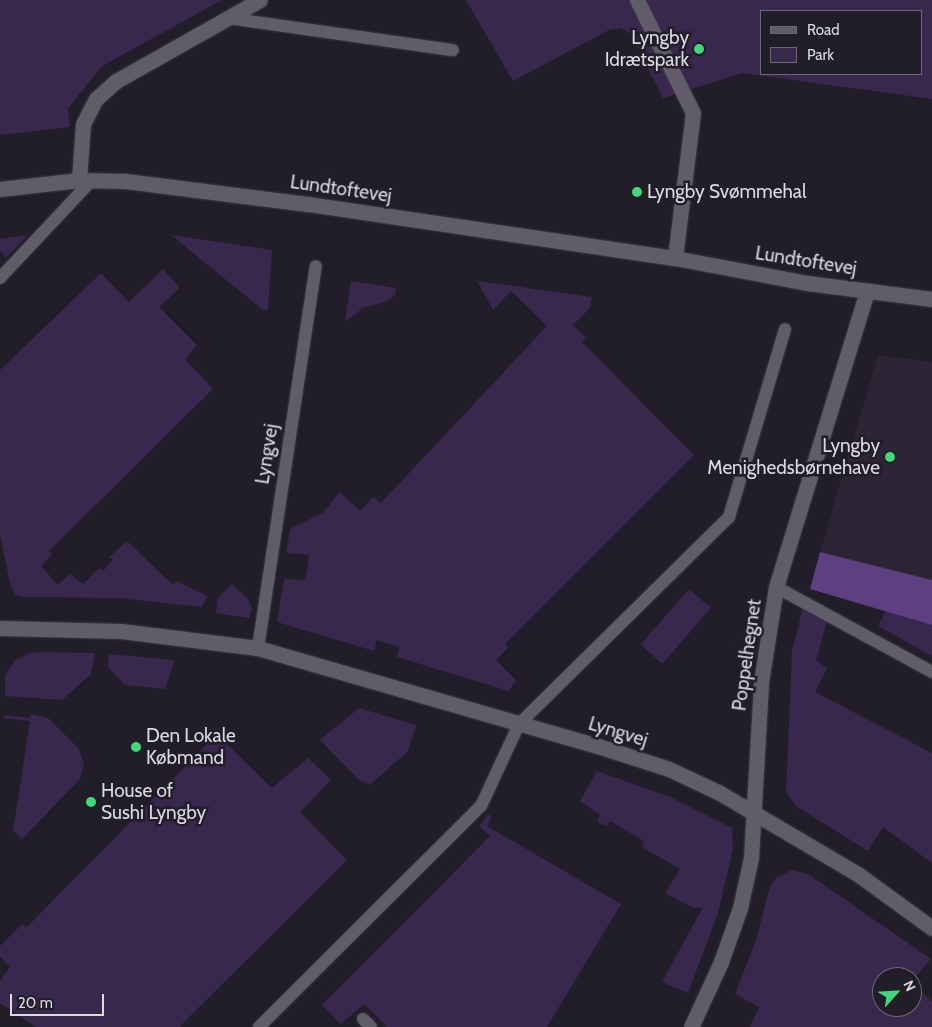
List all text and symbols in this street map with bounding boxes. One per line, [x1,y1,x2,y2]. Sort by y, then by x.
legend [760,10,922,75]
text: Road [807,21,840,39]
place label: Lyngby Idrætspark [605,27,689,71]
marker: Lyngby Idrætspark [693,43,705,55]
text: Park [807,46,834,64]
street label: Lundtoftevej [289,171,393,207]
place label: Lyngby Svømmehal [647,181,806,203]
marker: Lyngby Svømmehal [631,186,643,198]
street label: Lundtoftevej [754,242,858,280]
street label: Lyngvej [251,422,283,486]
place label: Lyngby Menighedsbørnehave [707,435,880,479]
marker: Lyngby Menighedsbørnehave [884,451,896,463]
street label: Poppelhegnet [728,598,766,712]
street label: Lyngvej [586,712,650,752]
place label: Den Lokale Købmand [146,725,236,769]
marker: Den Lokale Købmand [130,741,142,753]
place label: House of Sushi Lyngby [101,780,206,824]
marker: House of Sushi Lyngby [85,796,97,808]
north arrow [872,967,922,1017]
text: N [899,977,920,994]
scale bar [12,984,106,1016]
text: 20 m [18,994,53,1012]

